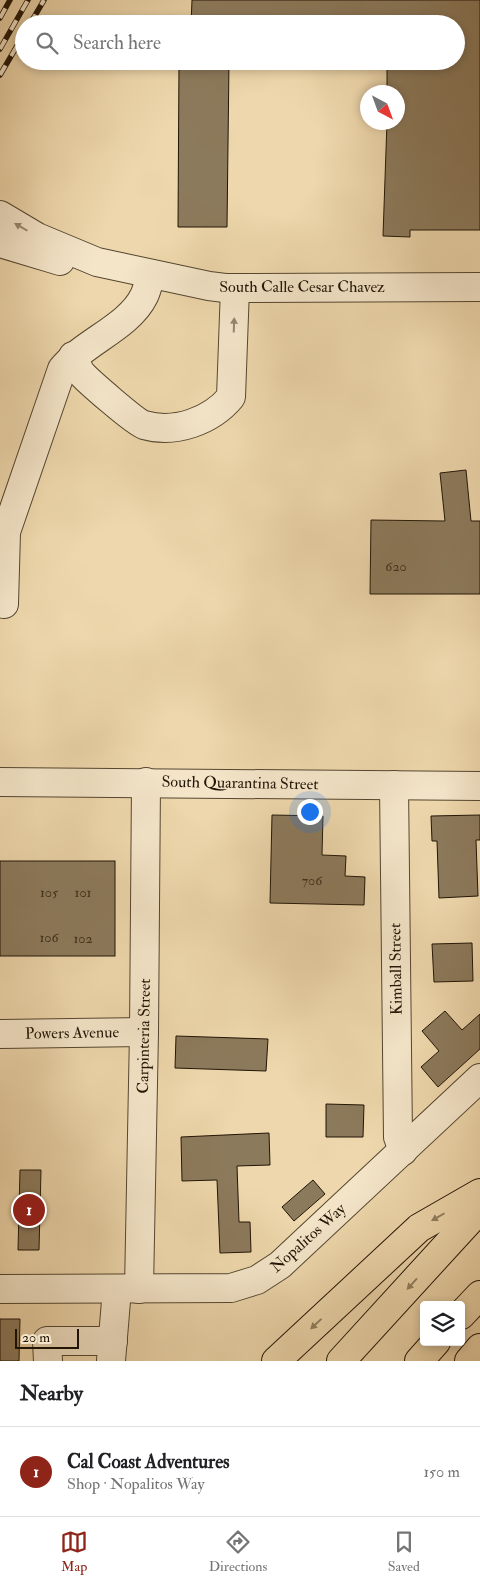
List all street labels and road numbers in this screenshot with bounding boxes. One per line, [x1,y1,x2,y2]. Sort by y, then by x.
street label: South Calle Cesar Chavez [219,277,385,297]
street label: South Quarantina Street [161,772,319,794]
street label: Kimball Street [385,923,407,1015]
street label: Carpinteria Street [133,978,156,1094]
street label: Powers Avenue [25,1022,120,1044]
street label: Nopalitos Way [266,1198,351,1278]

